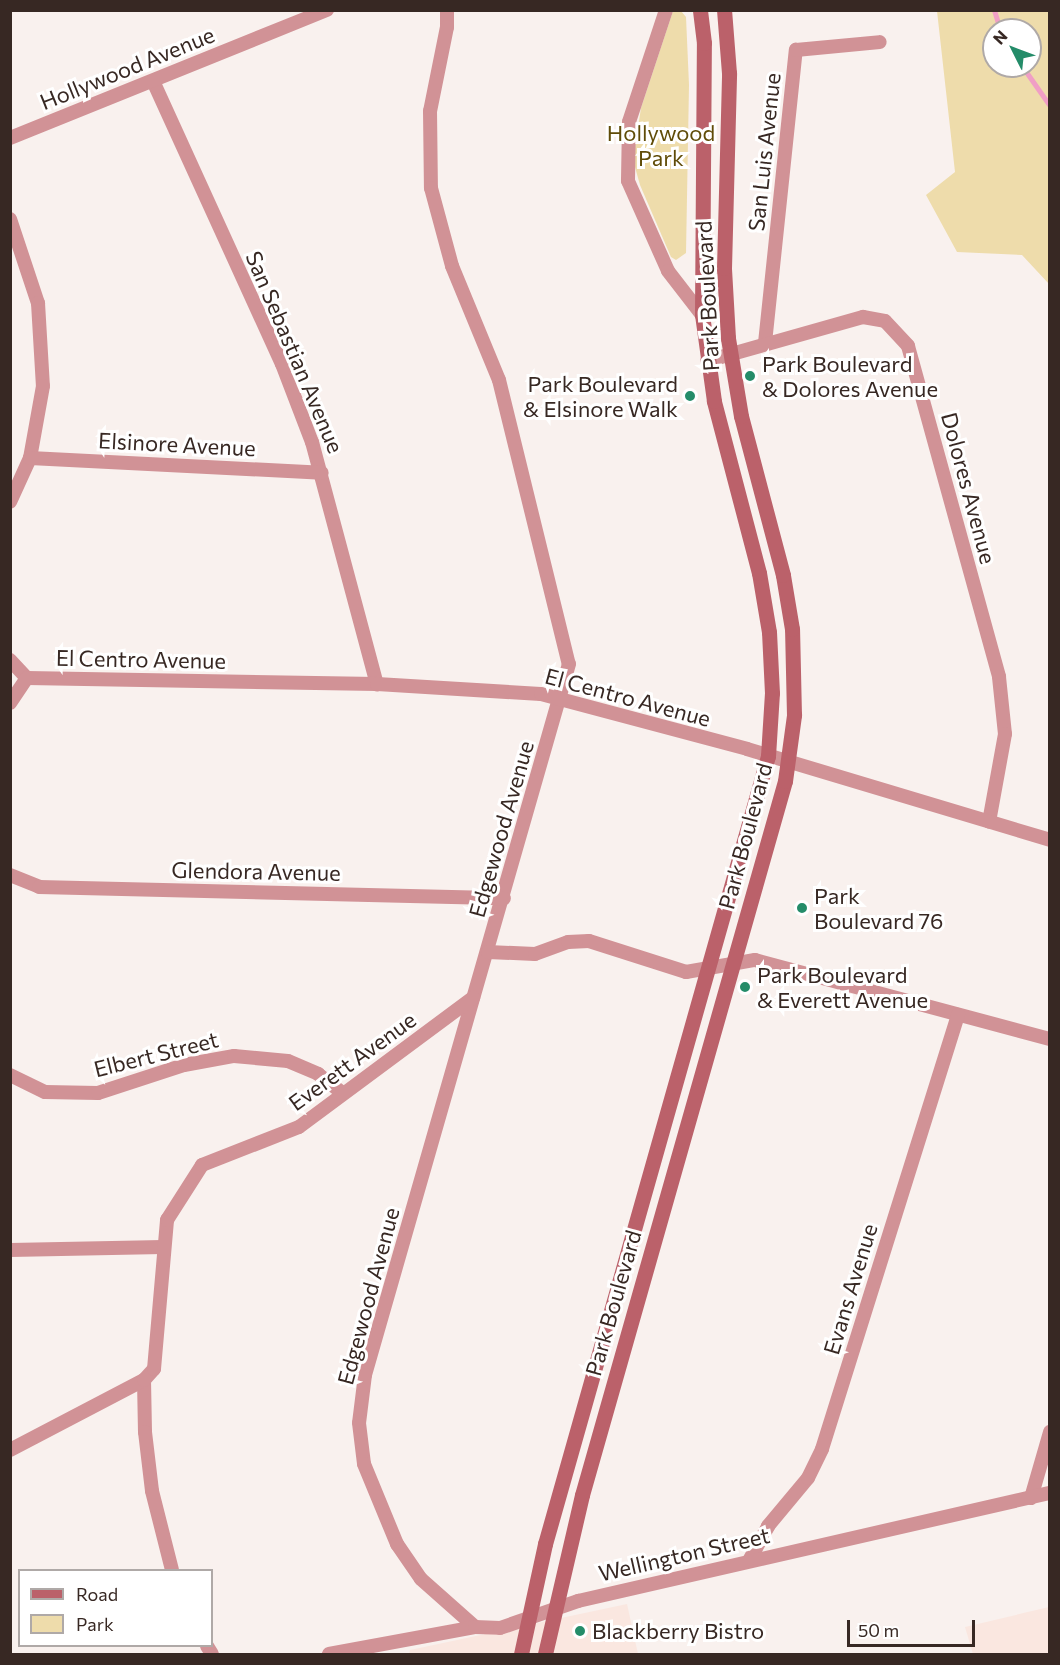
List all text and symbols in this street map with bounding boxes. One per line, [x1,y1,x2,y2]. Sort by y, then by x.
north arrow [982,18,1042,78]
street label: Hollywood Avenue [36,21,218,115]
text: N [989,26,1011,48]
street label: San Luis Avenue [743,71,785,233]
park label: Hollywood Park [607,119,715,170]
street label: Park Boulevard [690,220,724,372]
street label: San Sebastian Avenue [241,247,349,457]
place label: Park Boulevard & Dolores Avenue [762,350,938,402]
marker: Park Boulevard & Dolores Avenue [743,369,757,383]
place label: Park Boulevard & Elsinore Walk [523,370,678,422]
marker: Park Boulevard & Elsinore Walk [683,389,697,403]
street label: Dolores Avenue [936,409,1002,567]
street label: Elsinore Avenue [98,427,256,461]
street label: El Centro Avenue [56,644,226,674]
street label: El Centro Avenue [542,662,714,732]
street label: Edgewood Avenue [463,738,539,920]
street label: Park Boulevard [713,760,777,912]
street label: Glendora Avenue [171,856,341,886]
place label: Park Boulevard 76 [814,882,943,933]
marker: Park Boulevard 76 [795,901,809,915]
place label: Park Boulevard & Everett Avenue [757,961,928,1012]
marker: Park Boulevard & Everett Avenue [738,980,752,994]
street label: Everett Avenue [283,1006,421,1116]
street label: Elbert Street [91,1026,221,1082]
street label: Edgewood Avenue [332,1204,404,1388]
street label: Evans Avenue [818,1220,882,1358]
street label: Park Boulevard [580,1227,646,1379]
street label: Wellington Street [596,1521,772,1587]
legend [18,1569,213,1647]
text: Road [76,1583,118,1605]
scale bar [850,1608,978,1646]
text: Park [76,1613,114,1635]
place label: Blackberry Bistro [592,1618,764,1644]
text: 50 m [858,1619,899,1641]
marker: Blackberry Bistro [573,1624,587,1638]

